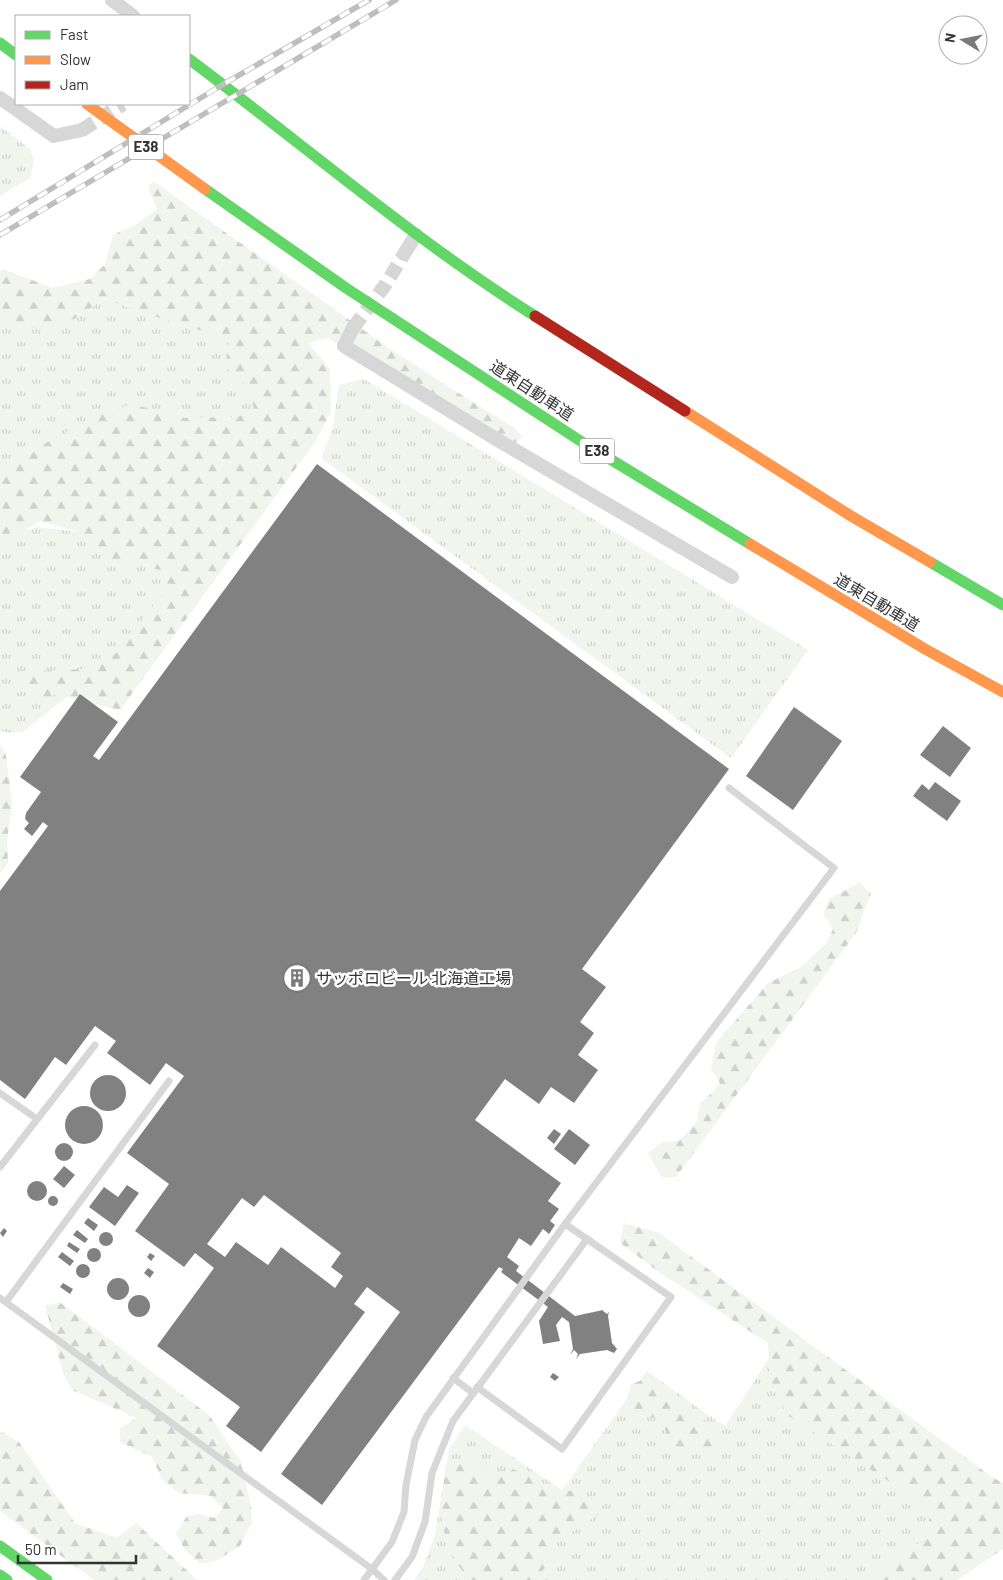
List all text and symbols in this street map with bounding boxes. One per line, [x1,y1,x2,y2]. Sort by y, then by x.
legend [15,15,190,105]
north arrow [938,15,988,65]
text: Fast [60,25,88,43]
text: N [941,32,959,44]
text: Slow [60,50,91,68]
text: Jam [60,75,89,93]
road number: E38 [128,134,164,160]
street label: 道東自動車道 [487,355,578,424]
road number: E38 [580,438,614,464]
street label: 道東自動車道 [831,569,923,634]
building icon: サッポロビール 北海道工場 [282,963,312,993]
place label: サッポロビール 北海道工場 [316,968,511,987]
scale bar [18,1532,135,1564]
text: 50 m [25,1540,57,1558]

